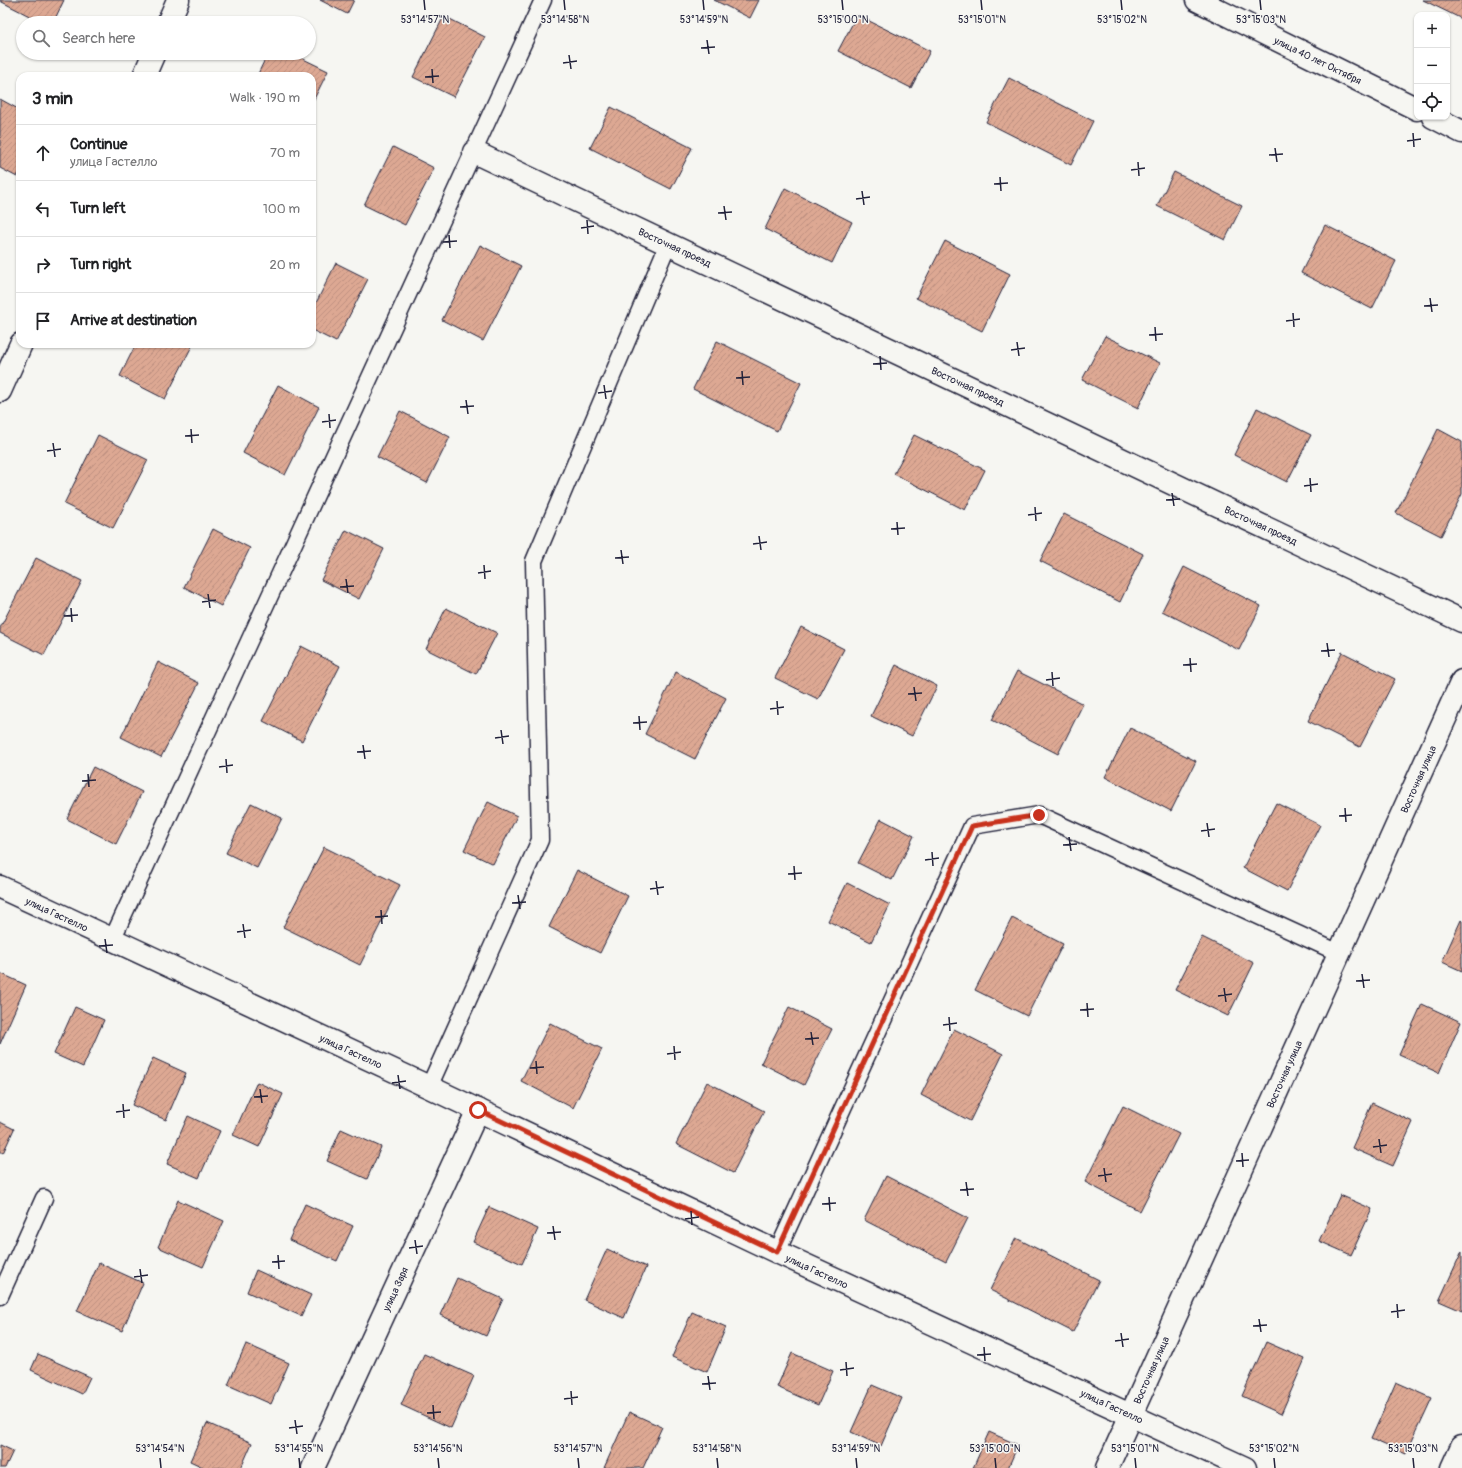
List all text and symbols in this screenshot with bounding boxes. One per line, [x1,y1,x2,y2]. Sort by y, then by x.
map controls [1414,12,1450,120]
button: + [1414,12,1450,48]
text: 53°14'57"N [401,14,450,26]
text: 53°14'58"N [541,14,589,26]
text: 53°14'59"N [680,14,728,26]
text: 53°15'00"N [817,14,869,26]
text: 53°15'01"N [958,14,1006,26]
text: 53°15'02"N [1097,14,1147,26]
text: 53°15'03"N [1236,14,1286,26]
search box [16,16,316,60]
icon: search [30,27,52,49]
text: Search here [62,29,135,48]
street label: улица 40 лет Октября [1271,34,1363,87]
button: − [1414,48,1450,84]
button: locate [1414,84,1450,120]
text: 3 min [32,88,73,109]
text: Walk · 190 m [229,90,300,106]
text: Continue [70,135,128,154]
icon: ahead [32,142,54,164]
text: 70 m [270,145,300,161]
text: улица Гастелло [70,154,157,170]
icon: left [32,198,54,220]
text: Turn left [70,199,126,218]
text: 100 m [263,201,300,217]
street label: Восточная проезд [636,226,713,270]
icon: right [32,254,54,276]
text: Turn right [70,255,131,274]
text: 20 m [269,257,300,273]
icon: arrive [32,310,54,332]
text: Arrive at destination [70,311,197,330]
street label: Восточная проезд [929,365,1006,409]
street label: Восточная проезд [1222,504,1299,548]
street label: Восточная улица [1399,743,1439,815]
route end [1030,806,1048,824]
street label: улица Гастелло [23,895,90,935]
street label: улица Гастелло [317,1032,384,1072]
street label: Восточная улица [1265,1038,1305,1110]
route start [469,1101,487,1119]
street label: улица Гастелло [783,1252,850,1292]
street label: улица Заря [380,1265,411,1314]
street label: Восточная улица [1132,1334,1172,1406]
street label: улица Гастелло [1078,1387,1145,1427]
text: 53°14'54"N [135,1443,185,1455]
text: 53°14'55"N [275,1443,324,1455]
text: 53°14'56"N [413,1443,463,1455]
text: 53°14'57"N [554,1443,603,1455]
text: 53°14'58"N [693,1443,741,1455]
text: 53°14'59"N [832,1443,880,1455]
text: 53°15'00"N [969,1443,1021,1455]
text: 53°15'01"N [1111,1443,1159,1455]
text: 53°15'02"N [1249,1443,1299,1455]
text: 53°15'03"N [1388,1443,1438,1455]

